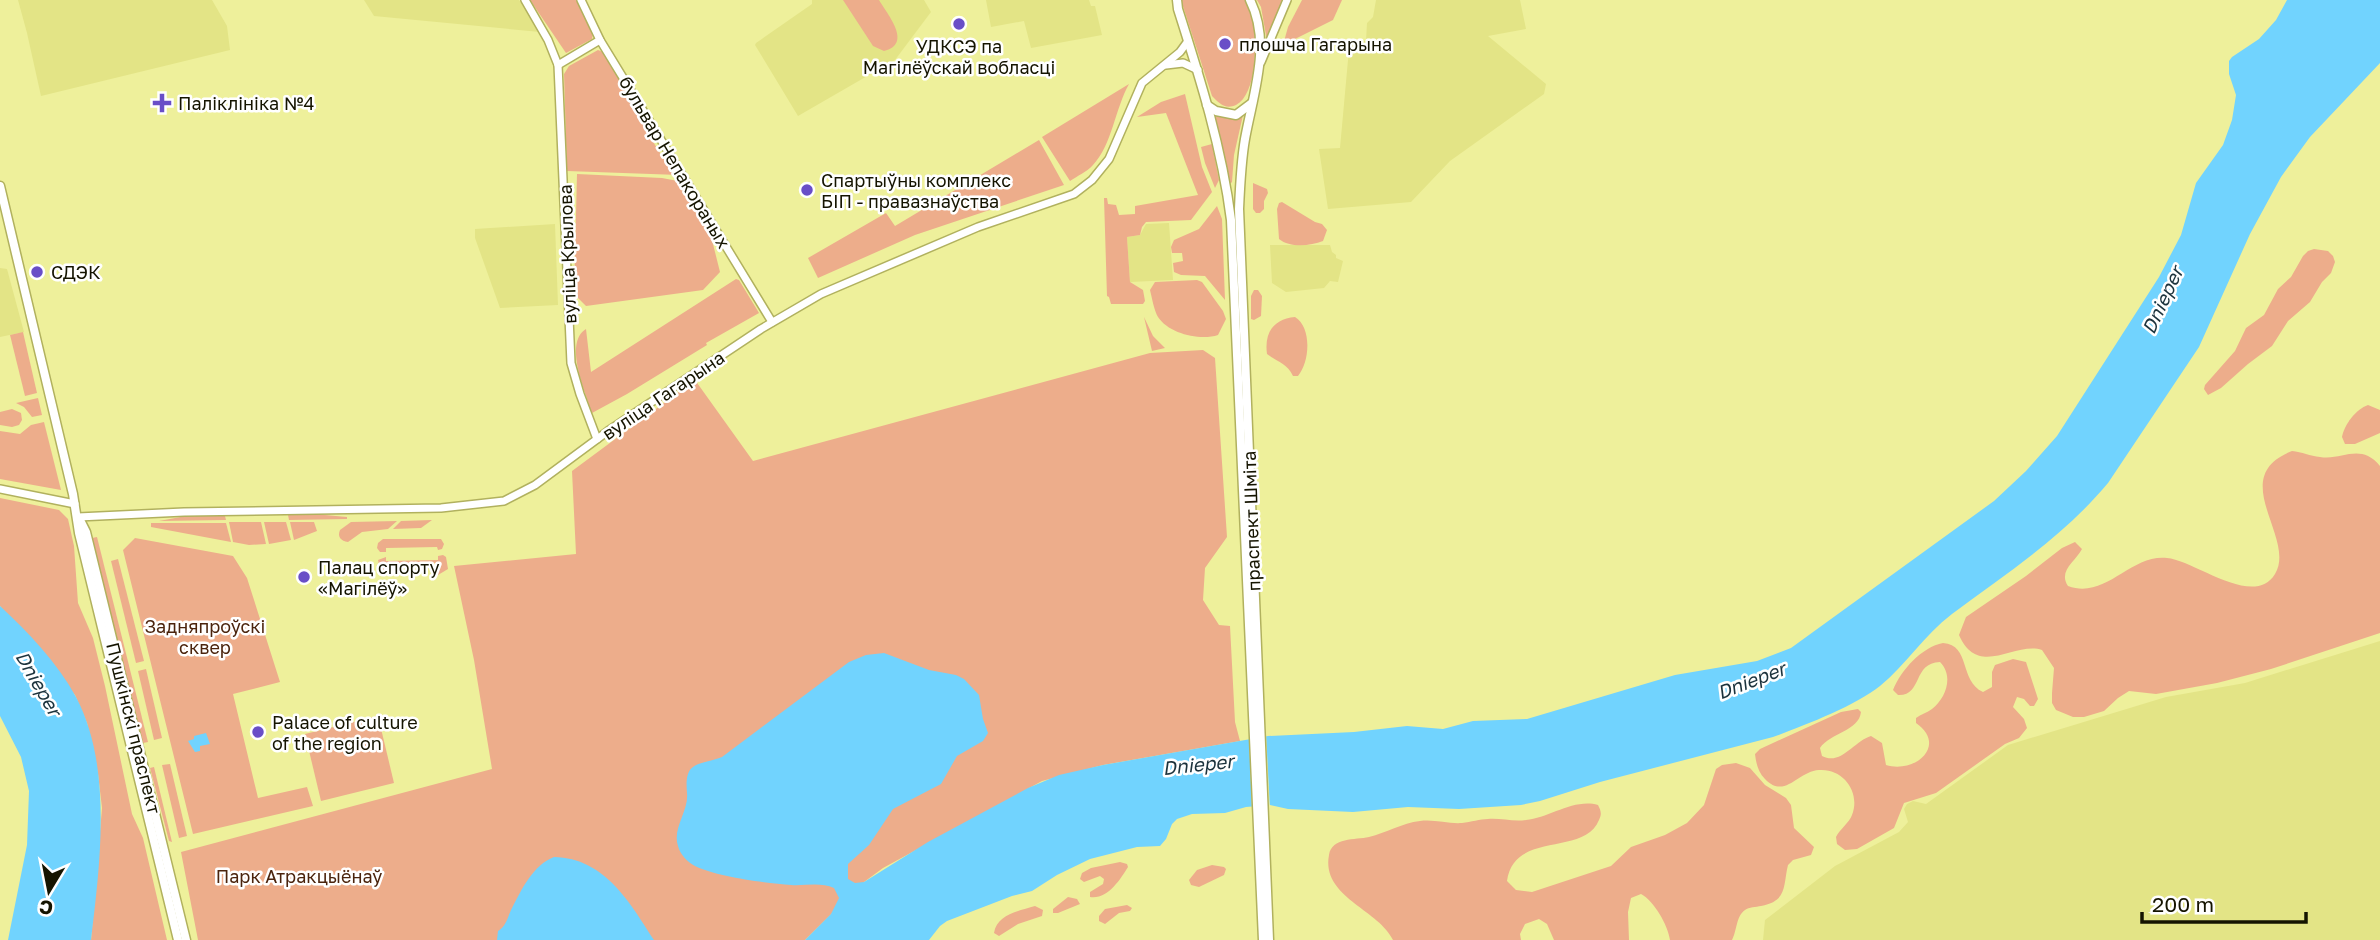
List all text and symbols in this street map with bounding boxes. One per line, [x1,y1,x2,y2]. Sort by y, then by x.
marker: УДКСЭ па Магілёўскай вобласці [951,16,967,32]
place label: плошча Гагарына [1239,33,1392,55]
place label: УДКСЭ па Магілёўскай вобласці [863,35,1055,78]
marker: плошча Гагарына [1217,36,1233,52]
street label: бульвар Непакораных [615,72,735,252]
place label: Паліклініка №4 [178,92,314,114]
marker: Паліклініка №4 [152,93,172,113]
place label: Спартыўны комплекс БІП - правазнаўства [821,169,1011,212]
marker: Спартыўны комплекс БІП - правазнаўства [799,182,815,198]
street label: вуліца Крылова [554,184,580,324]
place label: СДЭК [51,261,101,283]
water label: Dnieper [2137,261,2189,337]
marker: СДЭК [29,264,45,280]
street label: вуліца Гагарына [598,346,728,444]
street label: праспект Шміта [1238,450,1264,592]
place label: Палац спорту «Магілёў» [318,556,440,599]
marker: Палац спорту «Магілёў» [296,569,312,585]
park label: Задняпроўскі сквер [145,615,265,658]
street label: Пушкінскі праспект [102,640,166,816]
water label: Dnieper [11,646,68,722]
water label: Dnieper [1714,656,1791,703]
place label: Palace of culture of the region [272,711,418,754]
marker: Palace of culture of the region [250,724,266,740]
water label: Dnieper [1161,749,1237,779]
north arrow [14,856,84,926]
park label: Парк Атракцыёнаў [216,865,382,887]
scale bar [2142,880,2306,924]
text: 200 m [2152,891,2214,917]
text: С [37,896,55,921]

